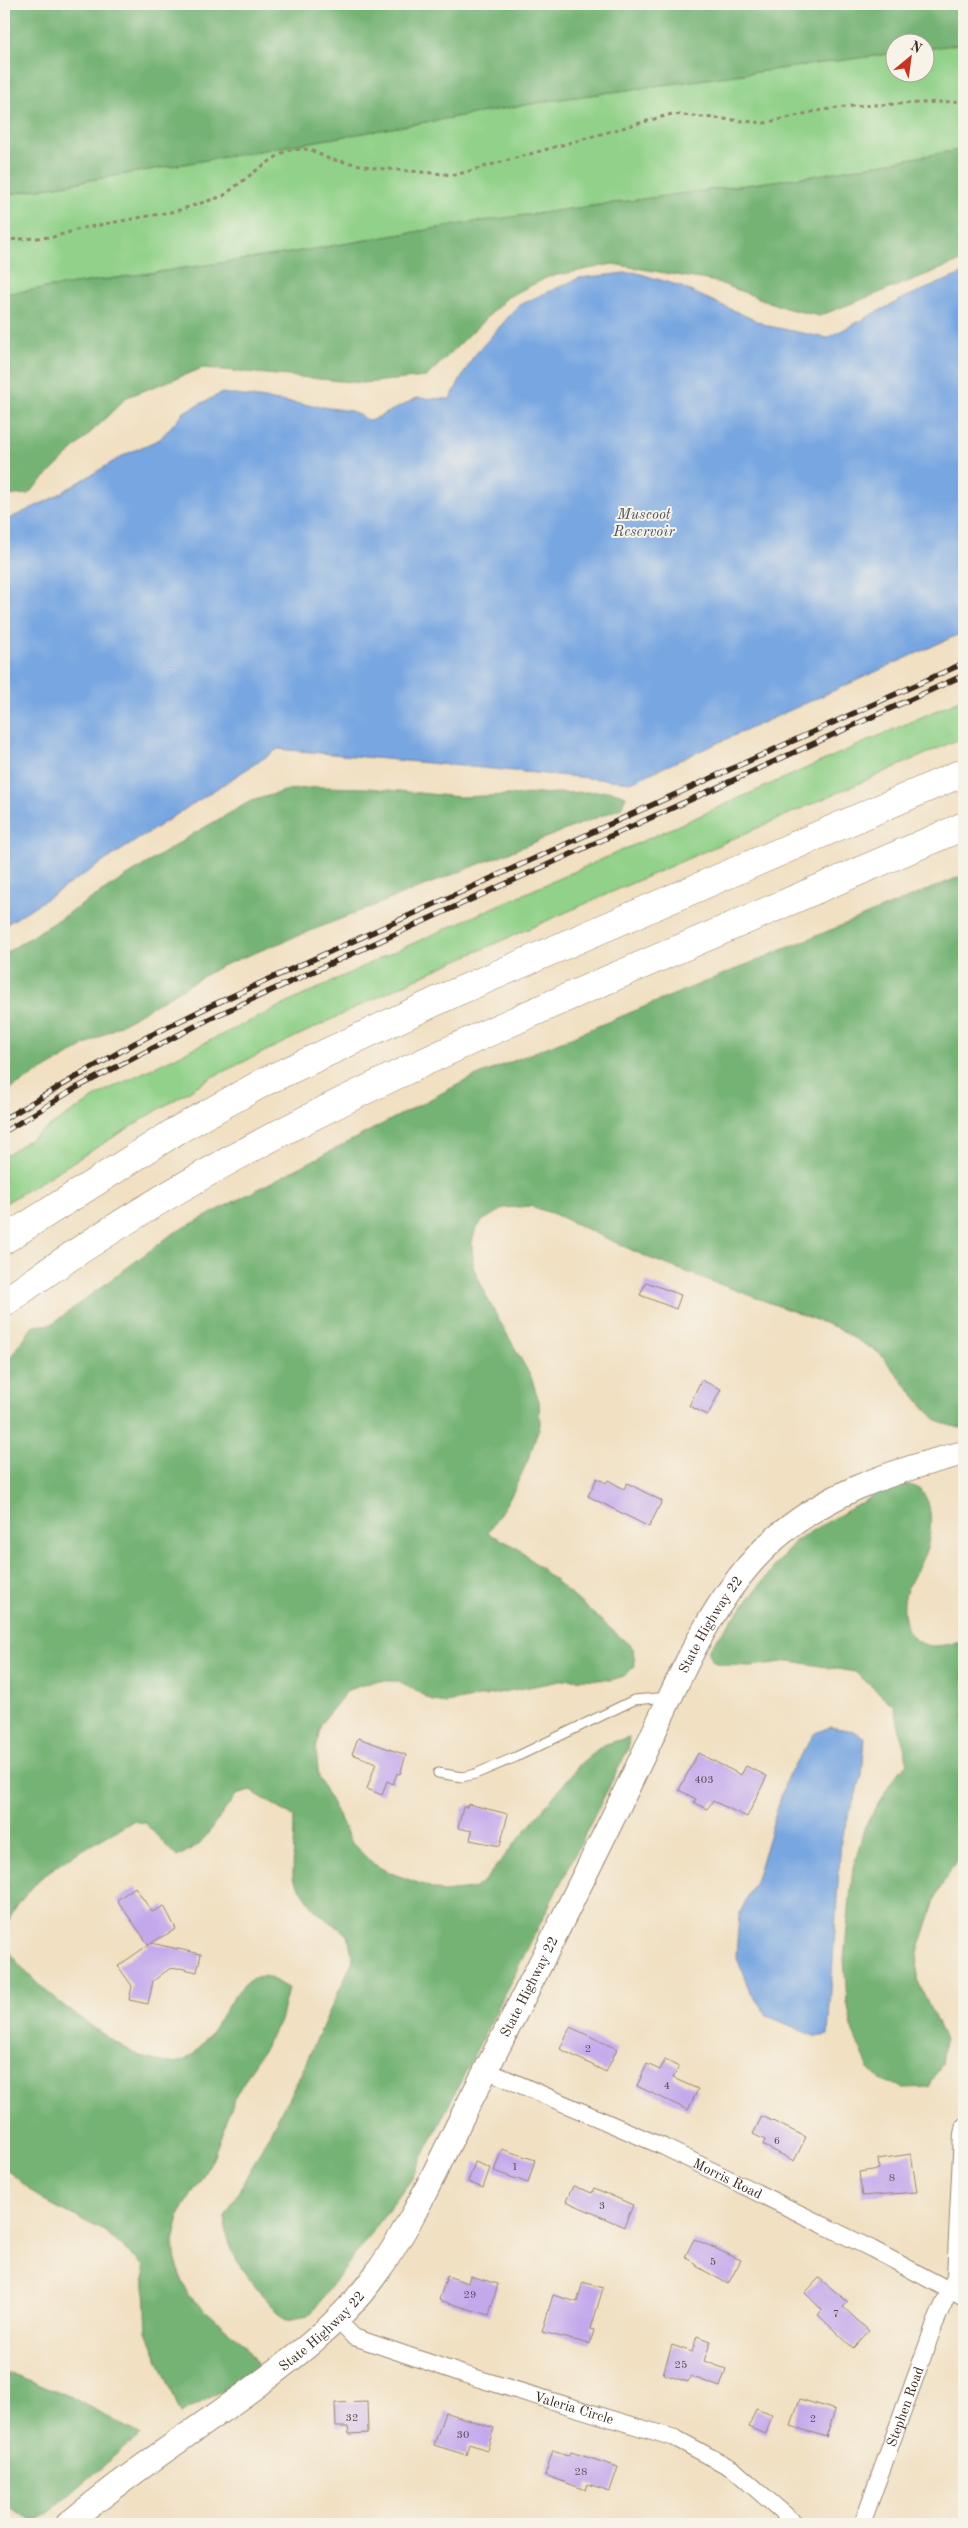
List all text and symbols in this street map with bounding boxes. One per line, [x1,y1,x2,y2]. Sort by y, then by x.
north arrow [886,32,936,82]
text: N [908,39,924,56]
water label: Muscoot Reservoir [612,508,675,540]
street label: State Highway 22 [677,1574,745,1676]
house number: 403 [694,1775,714,1786]
street label: State Highway 22 [498,1934,561,2039]
house number: 2 [585,2044,591,2055]
house number: 4 [664,2081,670,2092]
house number: 6 [774,2136,780,2147]
street label: Morris Road [691,2156,764,2202]
house number: 1 [512,2162,518,2173]
house number: 8 [889,2173,895,2184]
house number: 3 [599,2201,605,2212]
house number: 5 [710,2257,716,2268]
street label: State Highway 22 [277,2289,368,2374]
house number: 29 [464,2290,476,2301]
house number: 7 [833,2309,839,2320]
house number: 25 [675,2360,687,2371]
street label: Stephen Road [885,2365,927,2449]
street label: Valeria Circle [532,2390,615,2427]
house number: 32 [346,2413,358,2424]
house number: 2 [810,2414,816,2425]
house number: 30 [457,2430,469,2441]
house number: 28 [575,2467,587,2478]

